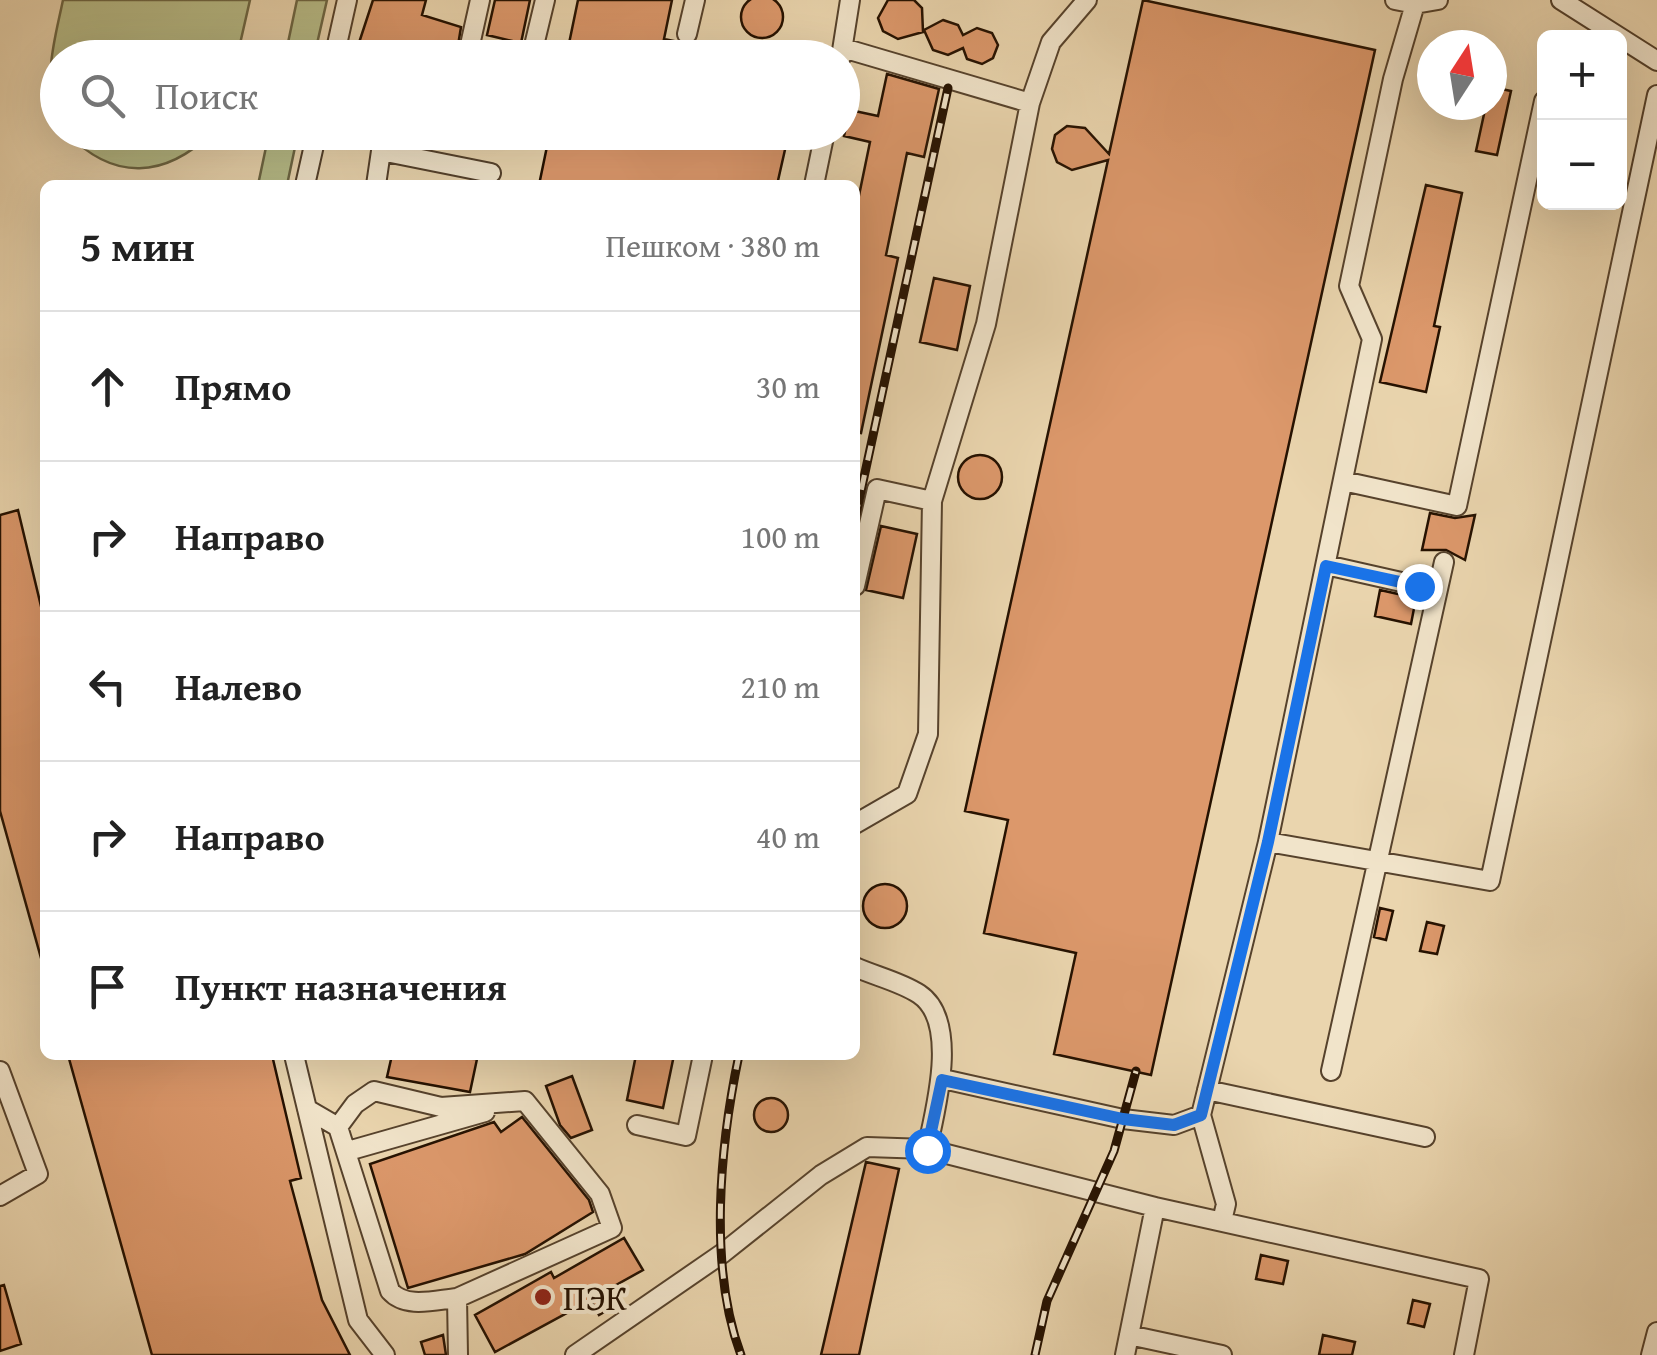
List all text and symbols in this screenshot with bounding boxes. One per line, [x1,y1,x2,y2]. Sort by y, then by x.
north arrow [1417,30,1507,120]
map controls [1537,30,1627,210]
button: + [1537,30,1627,120]
search box [40,40,860,150]
text: Поиск [155,67,258,123]
icon: search [75,68,130,123]
button: − [1537,120,1627,210]
text: 5 мин [80,215,195,276]
text: Пешком · 380 m [605,222,820,269]
text: Прямо [175,358,291,414]
icon: ahead [80,359,135,414]
text: 30 m [756,363,820,410]
text: Направо [175,508,325,564]
icon: right [80,509,135,564]
text: 100 m [741,513,820,560]
route end [1397,564,1443,610]
text: Налево [175,658,302,714]
icon: left [80,659,135,714]
text: 210 m [741,663,820,710]
text: Направо [175,808,325,864]
icon: right [80,809,135,864]
text: 40 m [756,813,820,860]
text: Пункт назначения [175,958,507,1014]
icon: arrive [80,959,135,1014]
route start [905,1128,951,1174]
place label: ПЭК [563,1272,628,1323]
marker: ПЭК [532,1286,554,1308]

